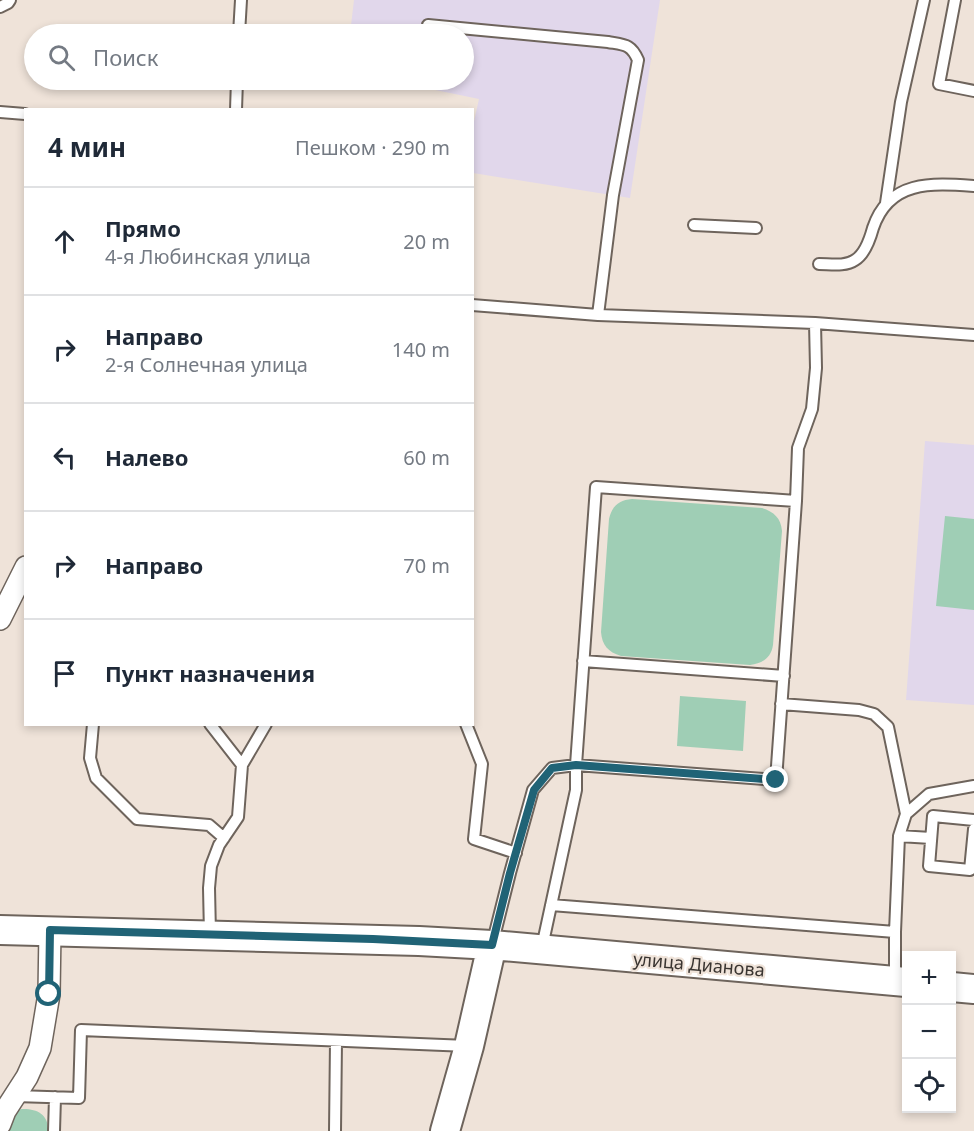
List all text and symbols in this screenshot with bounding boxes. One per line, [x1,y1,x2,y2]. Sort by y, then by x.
search box [24,24,474,90]
icon: search [45,41,78,74]
text: Поиск [93,42,158,72]
text: 4 мин [48,129,126,165]
text: Пешком · 290 m [295,134,450,161]
text: Прямо [105,213,181,243]
icon: ahead [48,225,81,258]
text: 20 m [403,228,450,255]
text: 4-я Любинская улица [105,243,311,270]
text: Направо [105,321,203,351]
icon: right [48,333,81,366]
text: 140 m [392,336,450,363]
text: 2-я Солнечная улица [105,351,308,378]
icon: left [48,441,81,474]
text: Налево [105,442,188,472]
text: 60 m [403,444,450,471]
icon: right [48,549,81,582]
text: Направо [105,550,203,580]
text: 70 m [403,552,450,579]
icon: arrive [48,657,81,690]
text: Пункт назначения [105,658,315,688]
route end [762,766,788,792]
street label: улица Дианова [632,946,766,982]
map controls [902,951,956,1113]
button: + [902,951,956,1005]
route start [35,980,61,1006]
button: − [902,1005,956,1059]
button: locate [902,1059,956,1113]

